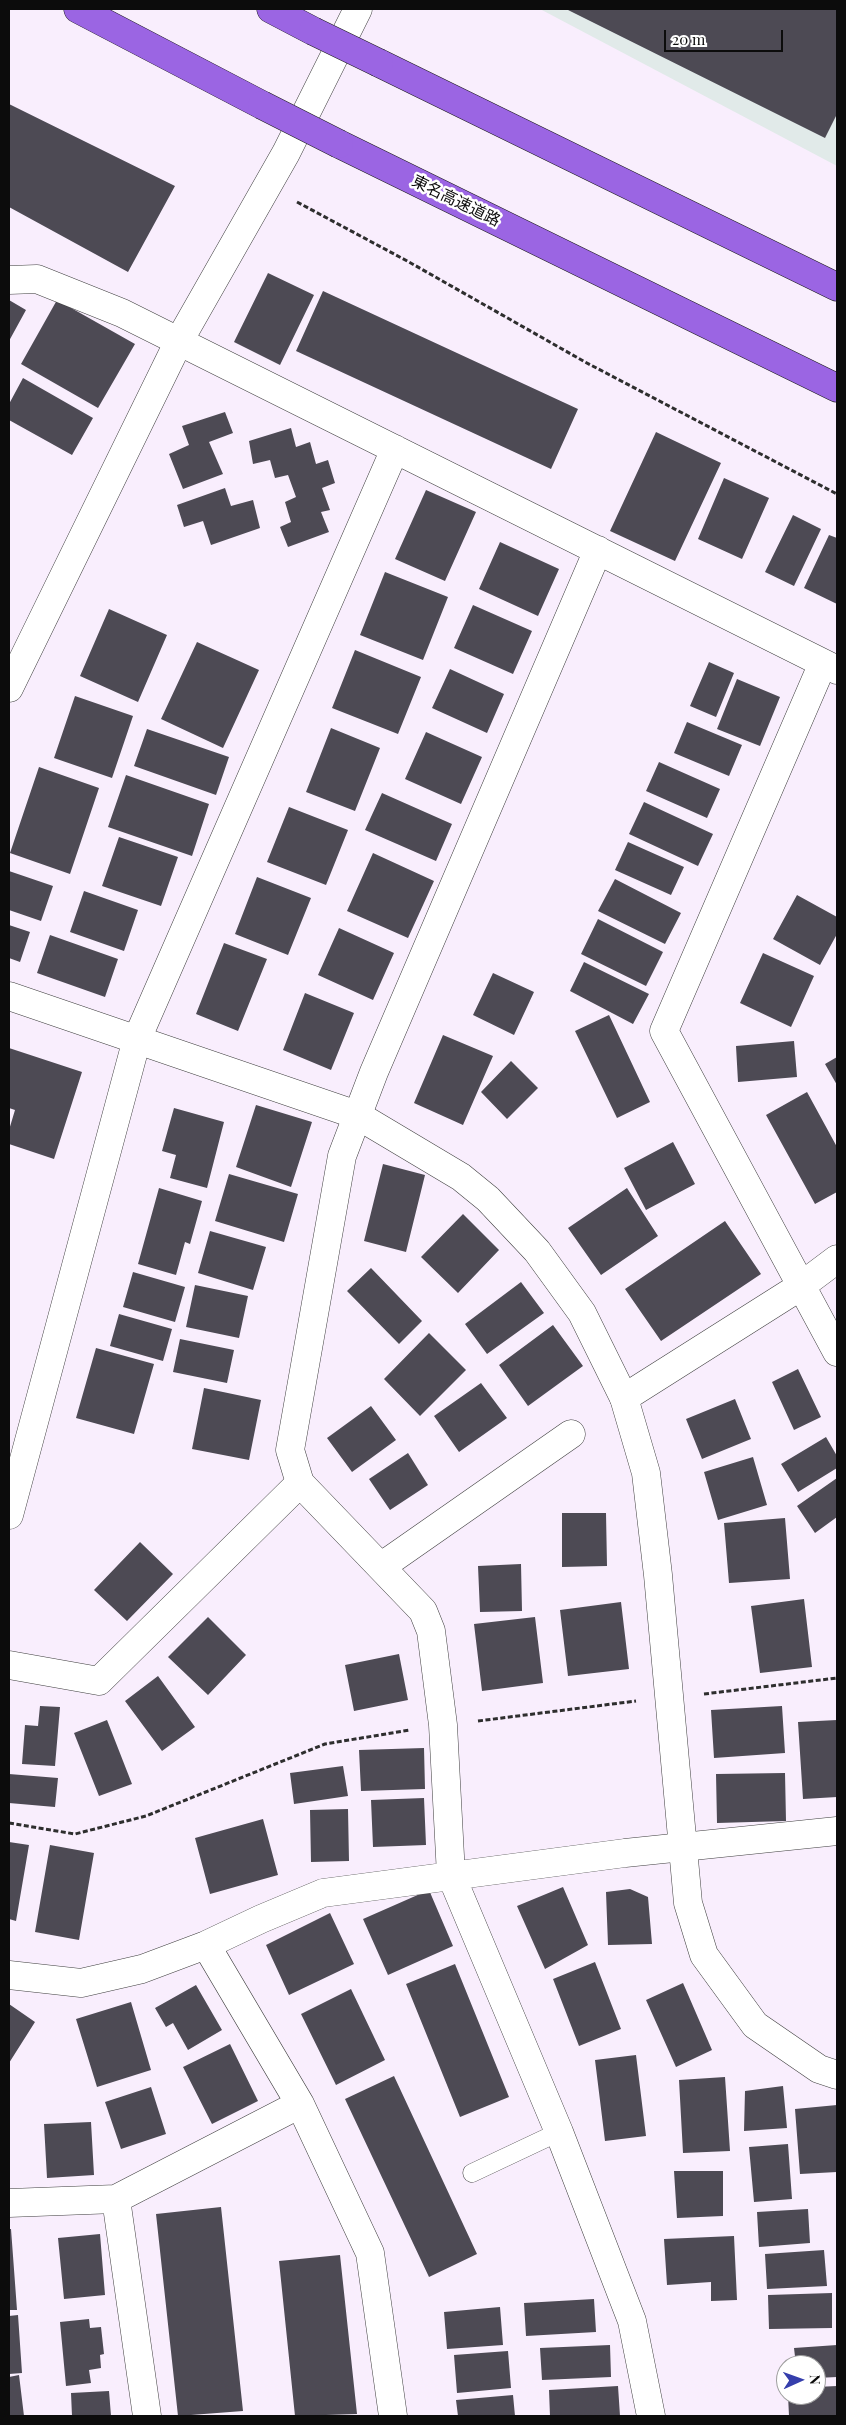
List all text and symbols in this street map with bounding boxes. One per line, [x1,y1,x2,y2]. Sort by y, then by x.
scale bar [666,20,785,52]
text: 20 m [672,29,705,49]
street label: 東名高速道路 [409,171,503,231]
north arrow [776,2355,826,2405]
text: N [806,2374,825,2385]

